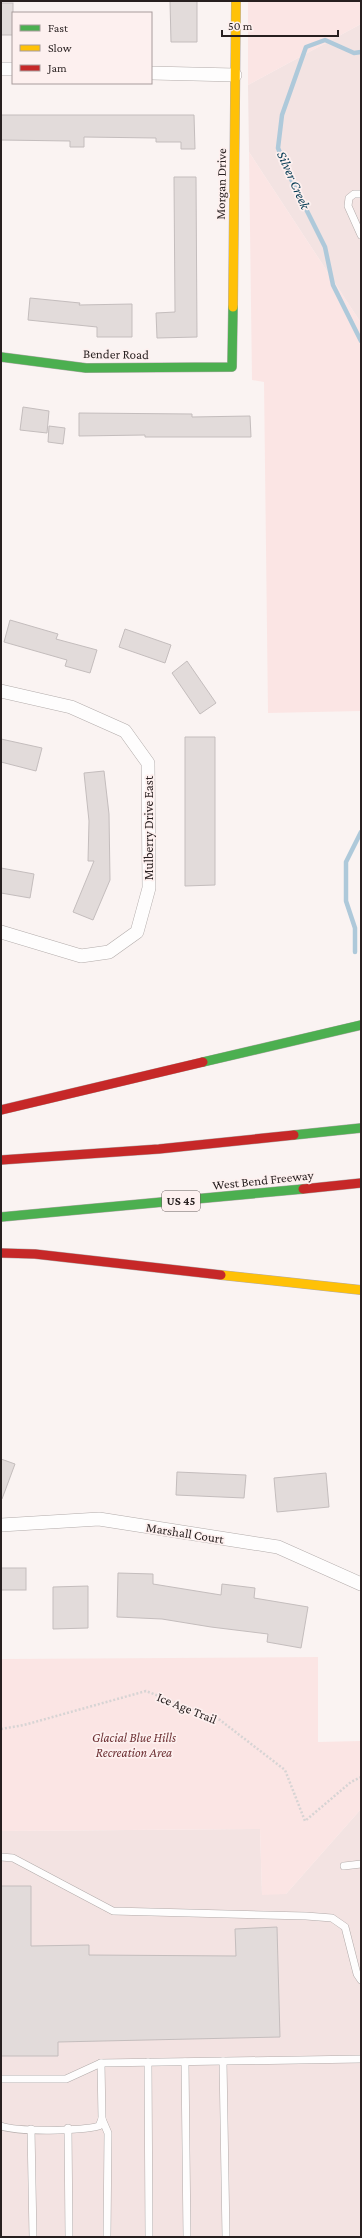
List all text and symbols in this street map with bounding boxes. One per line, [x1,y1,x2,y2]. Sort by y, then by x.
legend [12,12,152,84]
scale bar [222,12,338,38]
text: 50 m [228,19,253,33]
text: Fast [48,21,69,35]
text: Slow [48,41,72,55]
text: Jam [47,61,67,75]
street label: Morgan Drive [213,148,229,220]
water label: Silver Creek [274,148,314,212]
street label: Bender Road [83,346,149,362]
street label: Mulberry Drive East [141,775,156,880]
street label: West Bend Freeway [212,1167,315,1193]
road number: US 45 [162,1191,200,1211]
street label: Marshall Court [145,1519,226,1547]
street label: Ice Age Trail [155,1689,220,1727]
park label: Glacial Blue Hills Recreation Area [92,1730,176,1760]

